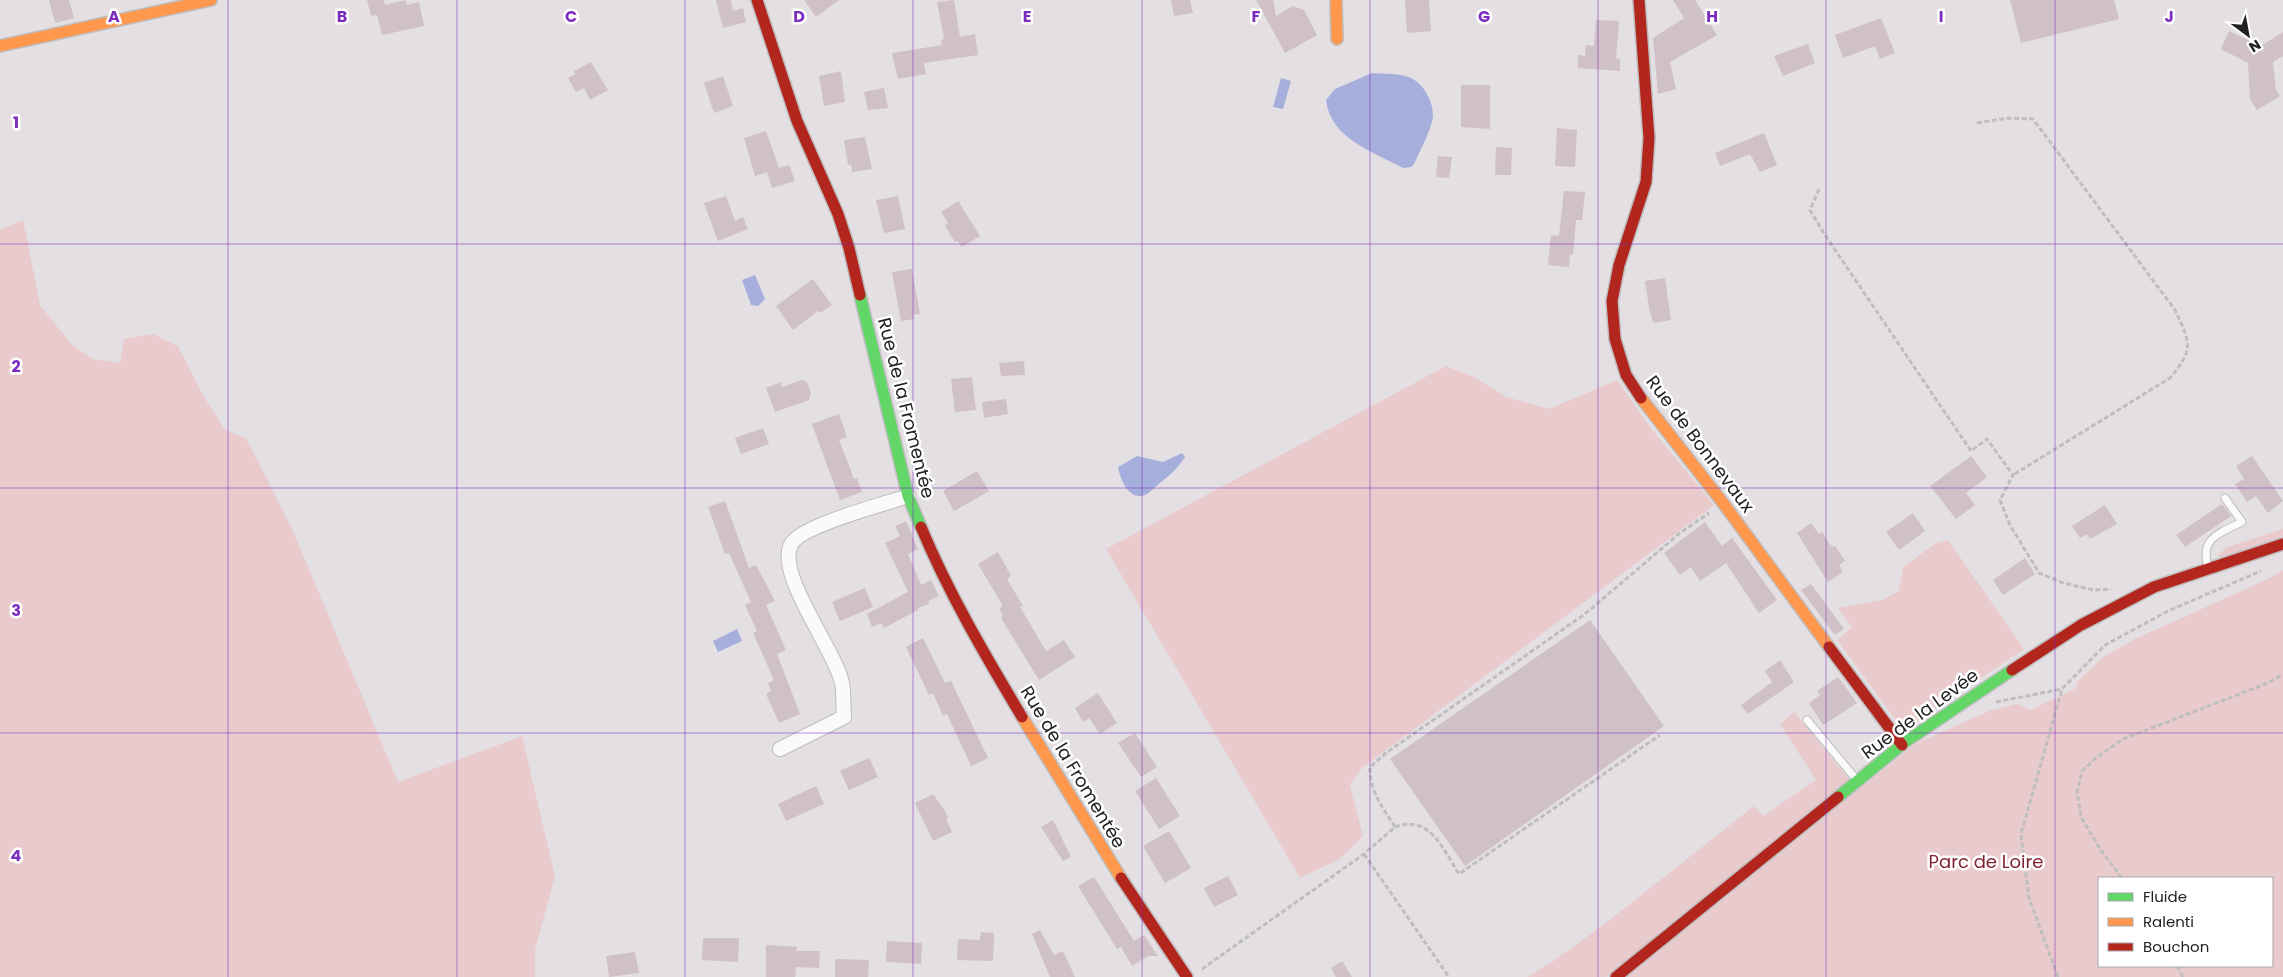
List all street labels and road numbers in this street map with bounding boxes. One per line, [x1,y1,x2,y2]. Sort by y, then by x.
street label: Rue de la Fromentée [872,315,941,501]
street label: Rue de Bonnevaux [1641,370,1760,518]
street label: Rue de la Levée [1856,663,1983,765]
street label: Rue de la Fromentée [1015,681,1132,853]

